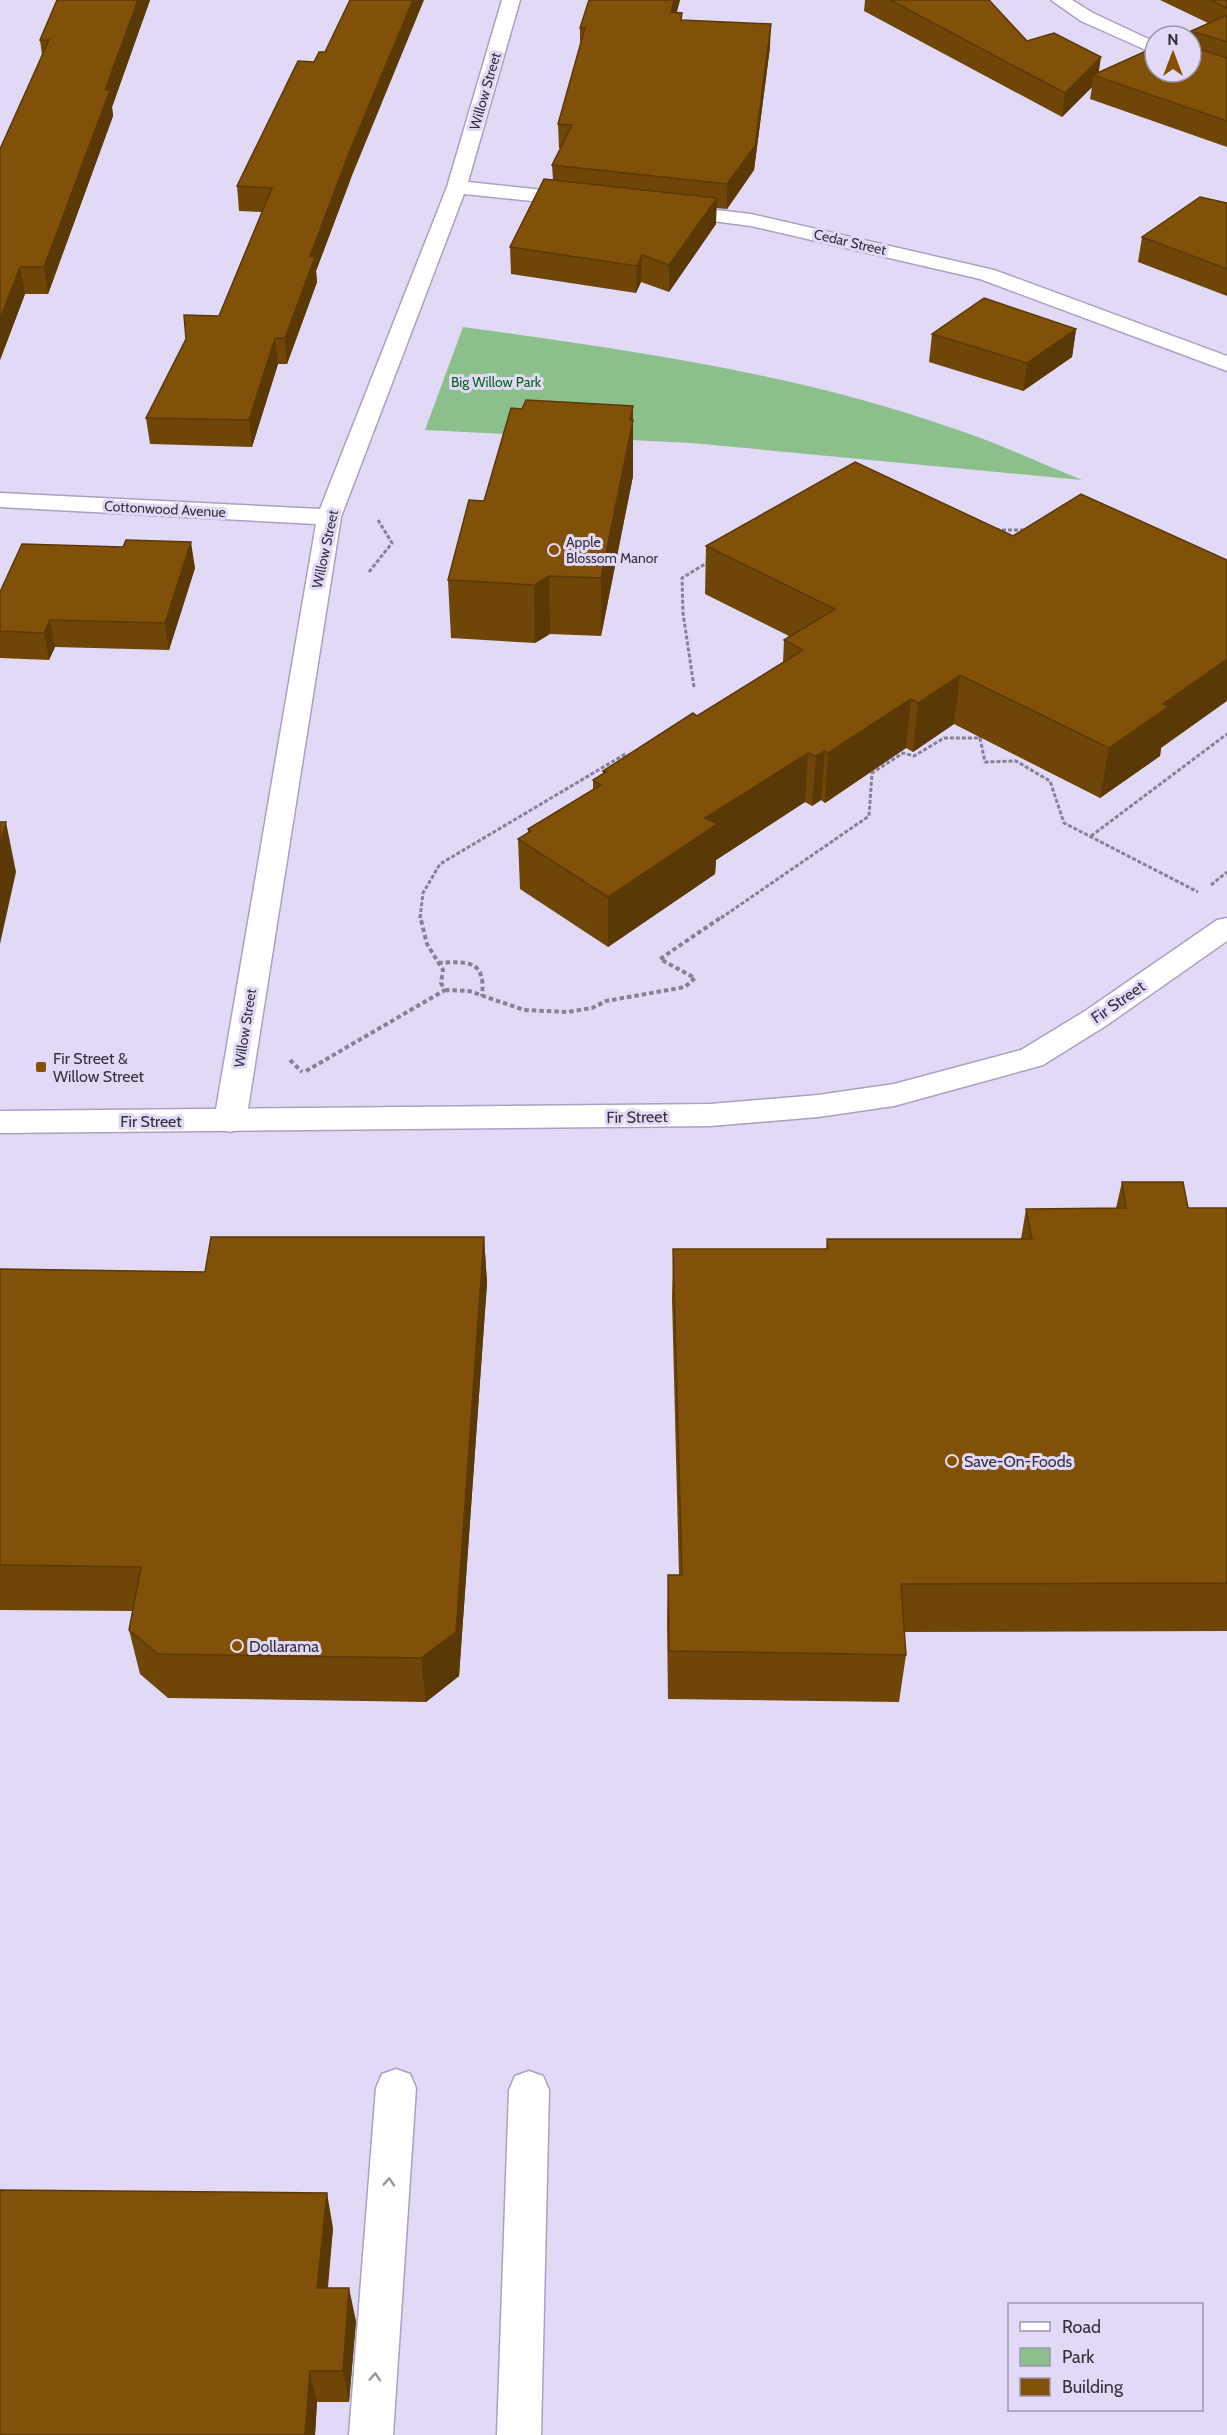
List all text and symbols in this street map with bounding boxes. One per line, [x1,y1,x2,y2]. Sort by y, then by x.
north arrow [1143,24,1203,84]
text: N [1167,30,1179,49]
street label: Willow Street [465,50,505,132]
street label: Cedar Street [812,225,888,259]
park label: Big Willow Park [451,373,542,391]
street label: Cottonwood Avenue [104,497,226,521]
street label: Willow Street [308,508,342,590]
place label: Apple Blossom Manor [566,533,658,567]
marker: Apple Blossom Manor [547,543,561,557]
street label: Fir Street [1087,976,1149,1027]
street label: Willow Street [230,987,260,1069]
place label: Fir Street & Willow Street [53,1049,145,1086]
marker: Fir Street & Willow Street [34,1060,48,1074]
street label: Fir Street [606,1107,668,1127]
street label: Fir Street [120,1112,182,1131]
place label: Save-On-Foods [964,1452,1073,1471]
marker: Save-On-Foods [945,1454,959,1468]
place label: Dollarama [249,1637,319,1656]
marker: Dollarama [230,1639,244,1653]
one-way arrow [383,2178,396,2187]
legend [1008,2303,1203,2411]
text: Road [1062,2316,1101,2338]
text: Park [1062,2346,1095,2368]
one-way arrow [369,2372,382,2381]
text: Building [1062,2376,1124,2398]

